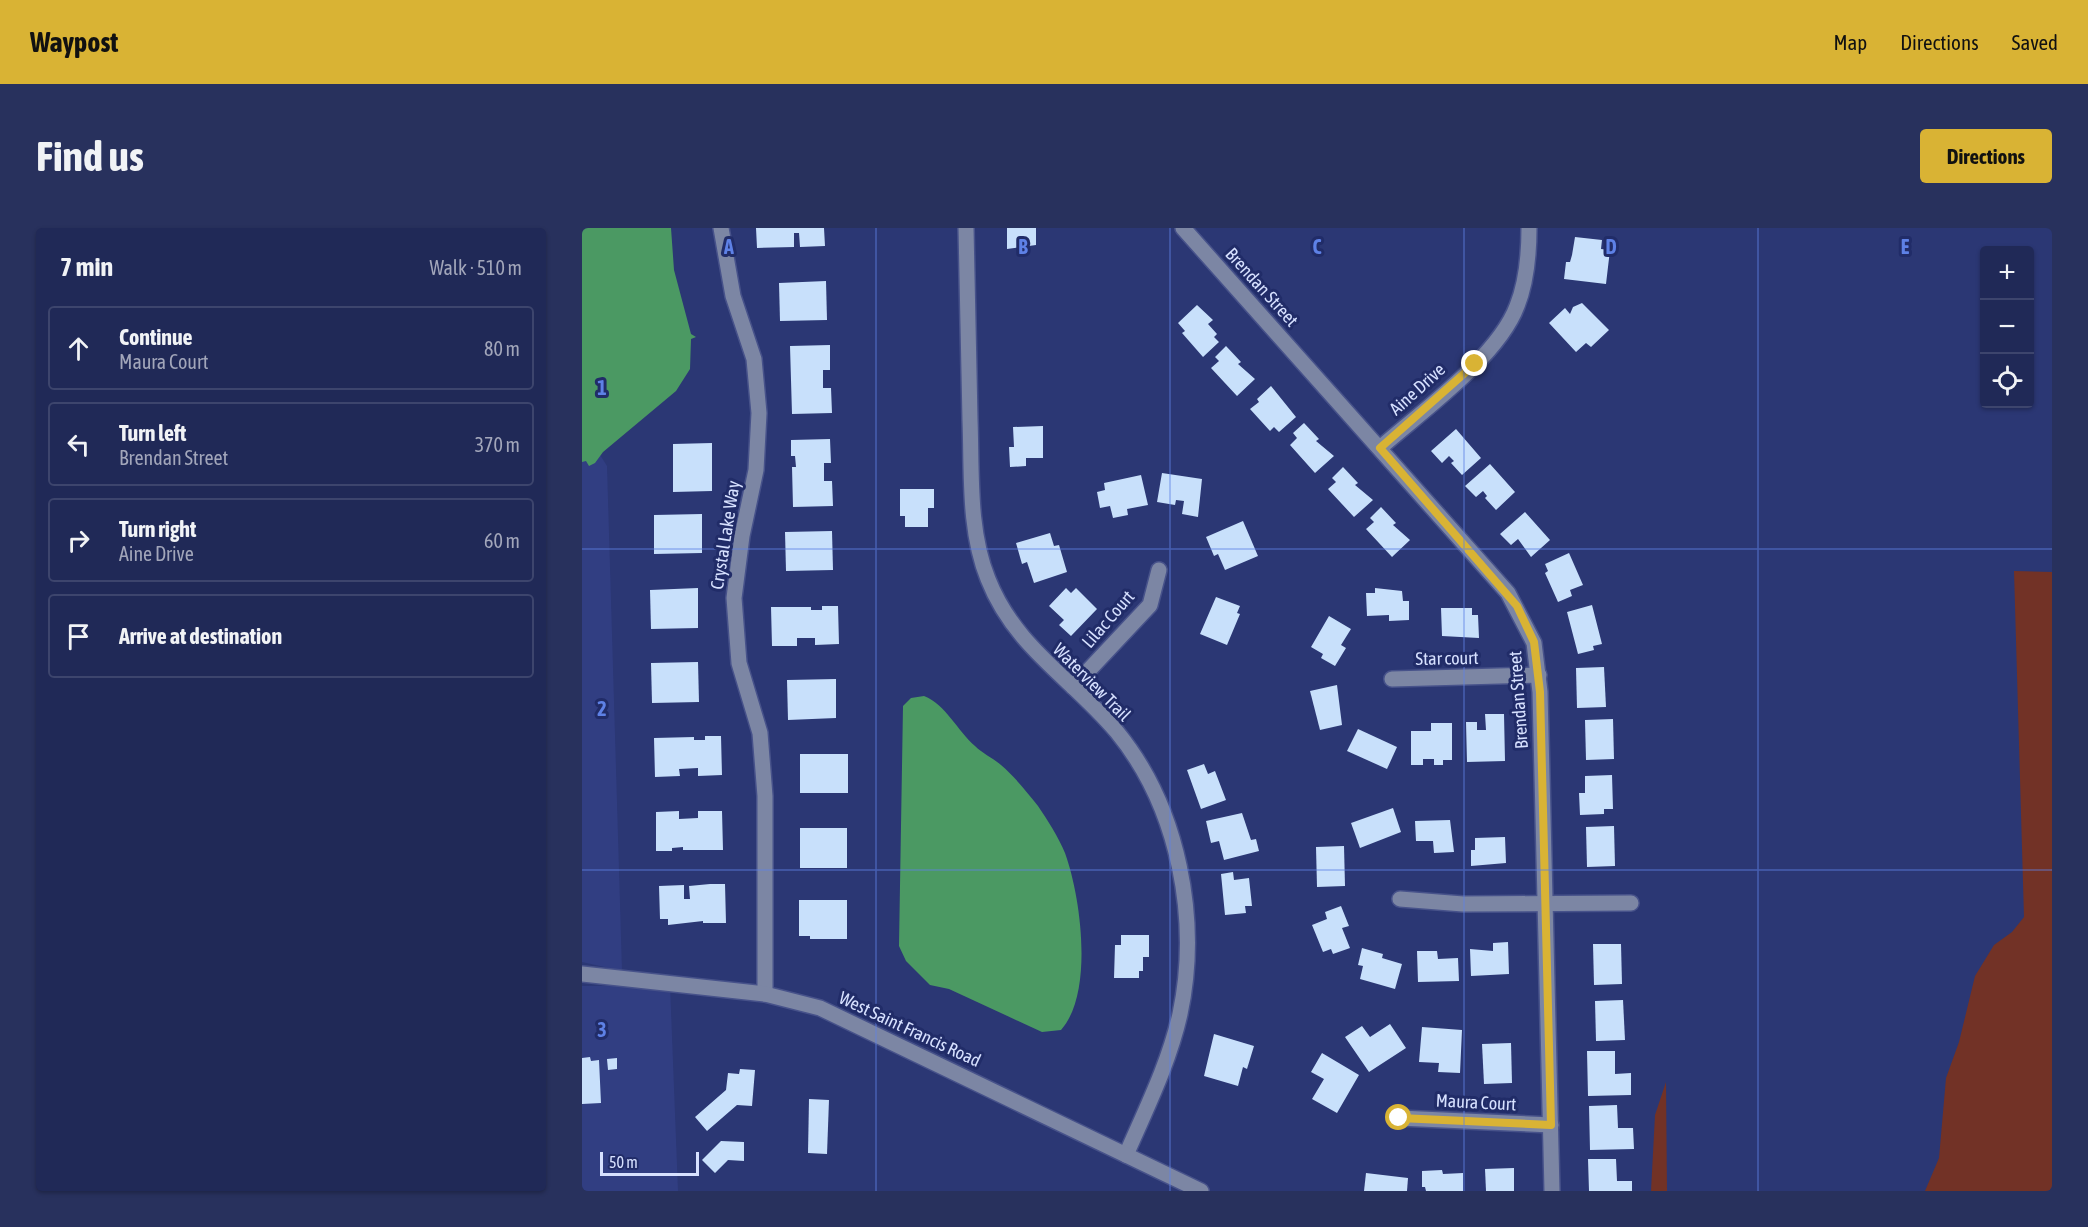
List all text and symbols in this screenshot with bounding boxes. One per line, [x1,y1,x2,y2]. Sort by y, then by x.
text: Waypost [30,26,118,58]
text: Map [1833,30,1867,54]
text: Directions [1900,30,1979,54]
text: Saved [2012,30,2058,54]
button: Directions [1920,129,2052,183]
text: Find us [36,132,144,180]
text: A [723,235,734,258]
text: B [1018,235,1028,258]
text: C [1313,235,1322,258]
text: D [1605,235,1617,258]
text: E [1901,235,1910,258]
street label: Brendan Street [1221,243,1303,331]
map controls [1980,246,2034,408]
button: + [1980,246,2034,300]
text: 7 min [60,252,113,282]
text: Walk · 510 m [430,256,522,279]
button: − [1980,300,2034,354]
text: Continue [119,324,193,350]
icon: ahead [62,332,95,365]
text: 80 m [484,337,520,360]
text: Maura Court [119,350,208,373]
route end [1461,350,1487,376]
button: locate [1980,354,2034,408]
street label: Aine Drive [1385,359,1449,419]
text: 1 [597,376,607,399]
text: Turn left [119,420,186,446]
icon: left [62,428,95,461]
text: 370 m [475,433,520,456]
text: Brendan Street [119,446,228,469]
street label: Crystal Lake Way [706,479,744,591]
text: Turn right [119,516,196,542]
icon: right [62,524,95,557]
text: 60 m [484,529,520,552]
text: Aine Drive [119,542,194,565]
street label: Lilac Court [1077,586,1139,652]
icon: arrive [62,620,95,653]
text: Arrive at destination [119,623,282,649]
street label: Waterview Trail [1049,639,1135,725]
street label: Star court [1415,647,1479,669]
street label: Brendan Street [1504,650,1532,750]
text: 2 [597,697,607,720]
street label: West Saint Francis Road [836,987,984,1071]
text: 3 [597,1018,607,1041]
street label: Maura Court [1435,1089,1517,1115]
route start [1385,1104,1411,1130]
scale bar [600,1149,699,1176]
text: 50 m [609,1153,638,1171]

